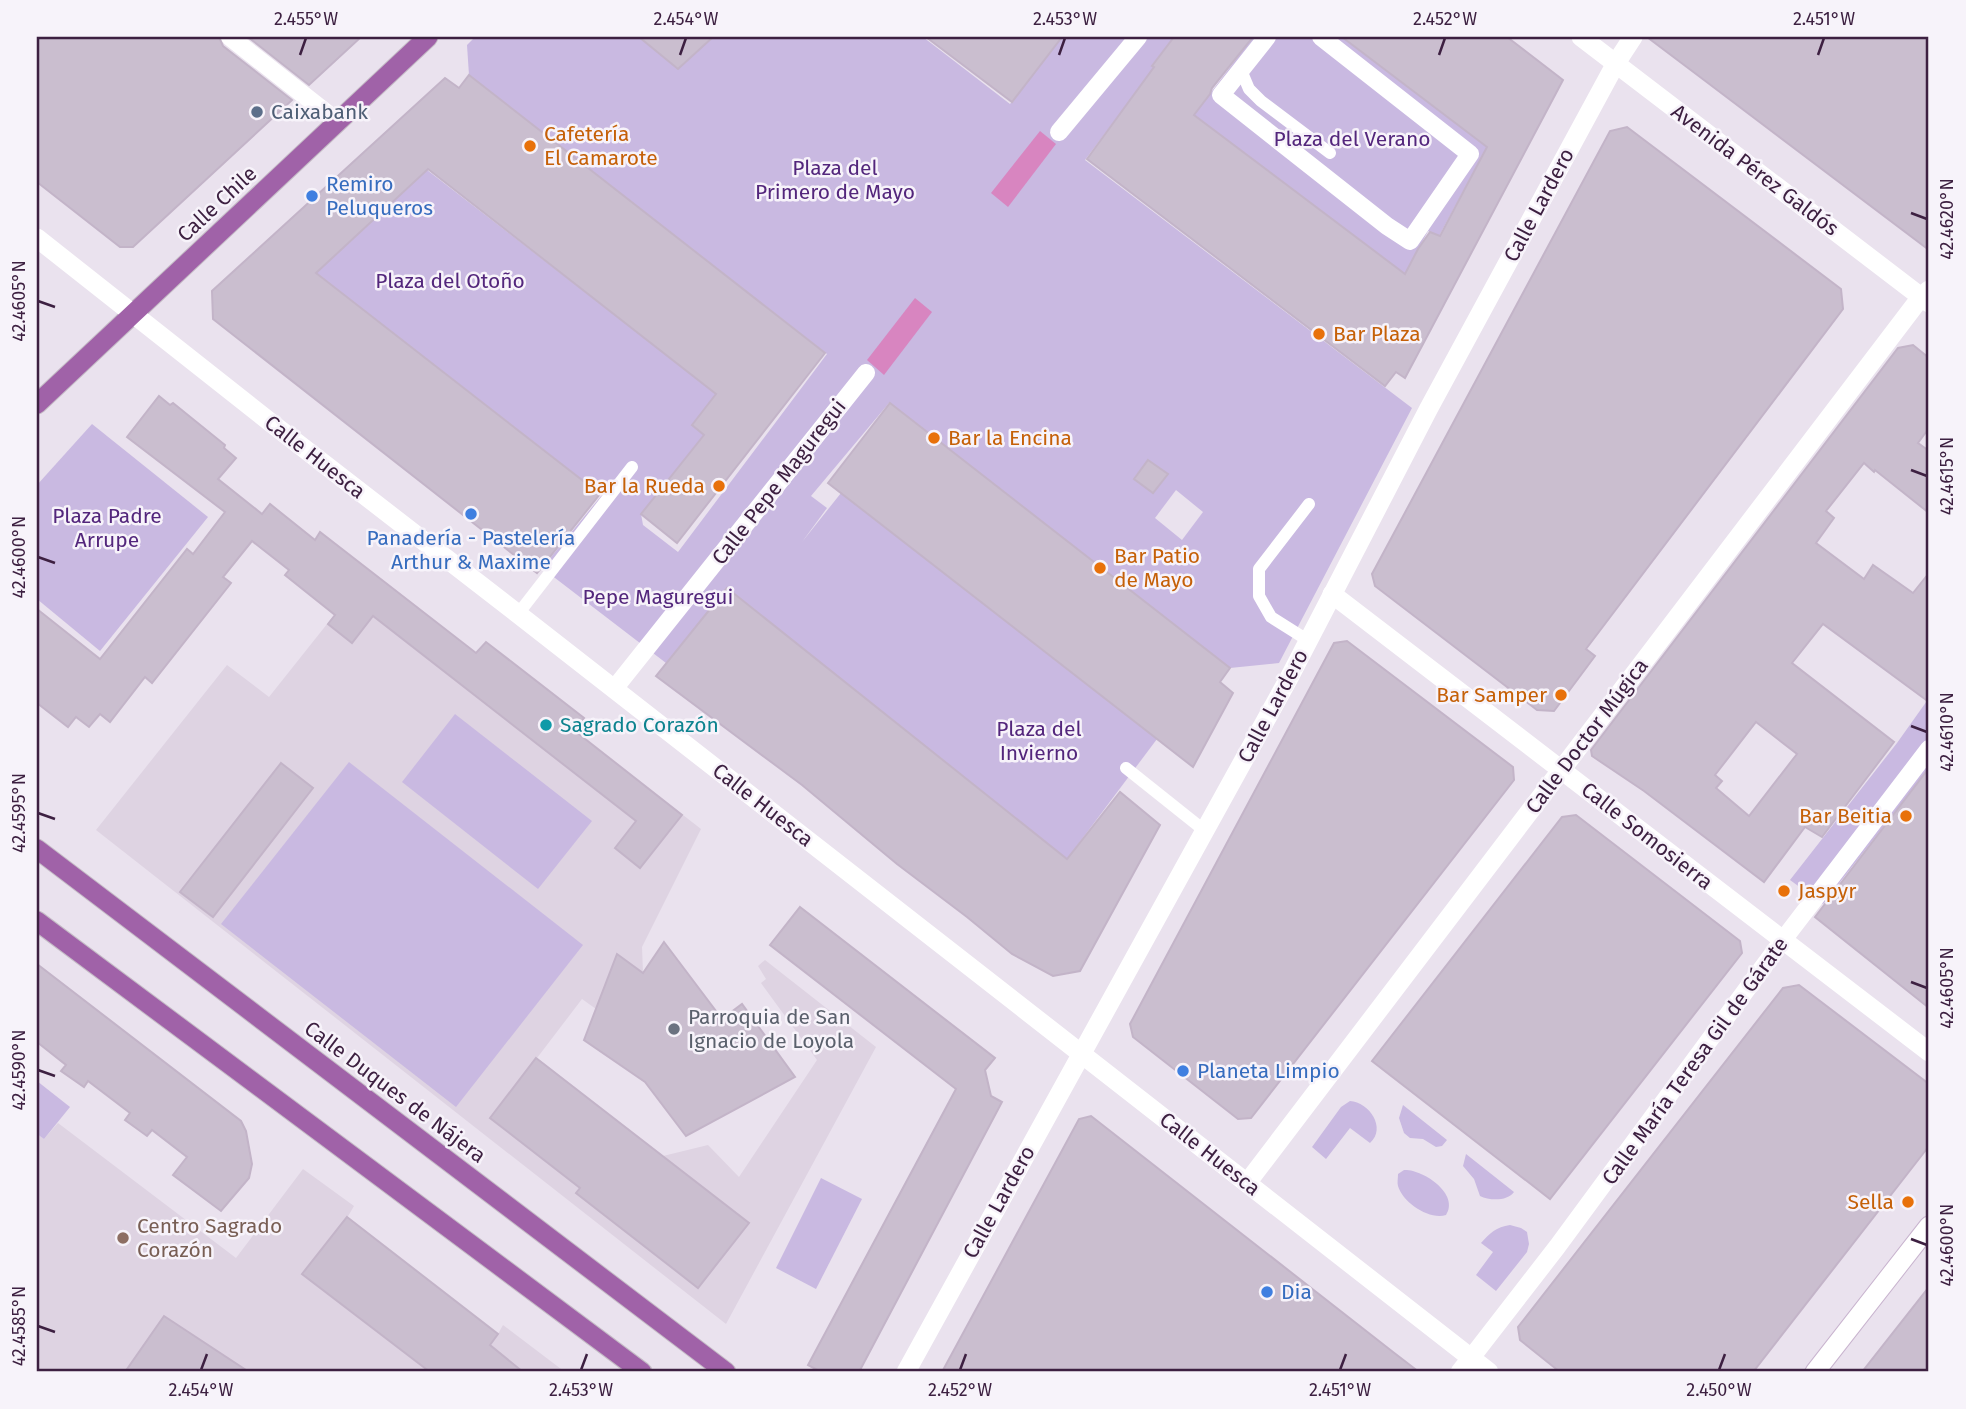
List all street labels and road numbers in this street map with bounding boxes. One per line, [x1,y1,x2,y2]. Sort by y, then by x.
street label: Avenida Pérez Galdós [1666,98,1844,242]
street label: Calle Lardero [1498,144,1580,266]
street label: Calle Chile [172,161,262,247]
street label: Calle Pepe Maguregui [706,394,852,570]
street label: Calle Huesca [259,410,371,504]
street label: Calle Lardero [1232,645,1314,767]
street label: Calle Doctor Múgica [1520,653,1654,819]
street label: Calle Huesca [707,758,819,852]
street label: Calle Somosierra [1576,776,1718,896]
street label: Calle María Teresa Gil de Gárate [1596,932,1794,1190]
street label: Calle Duques de Nájera [299,1015,491,1169]
street label: Calle Huesca [1154,1107,1266,1201]
street label: Calle Lardero [957,1141,1041,1263]

